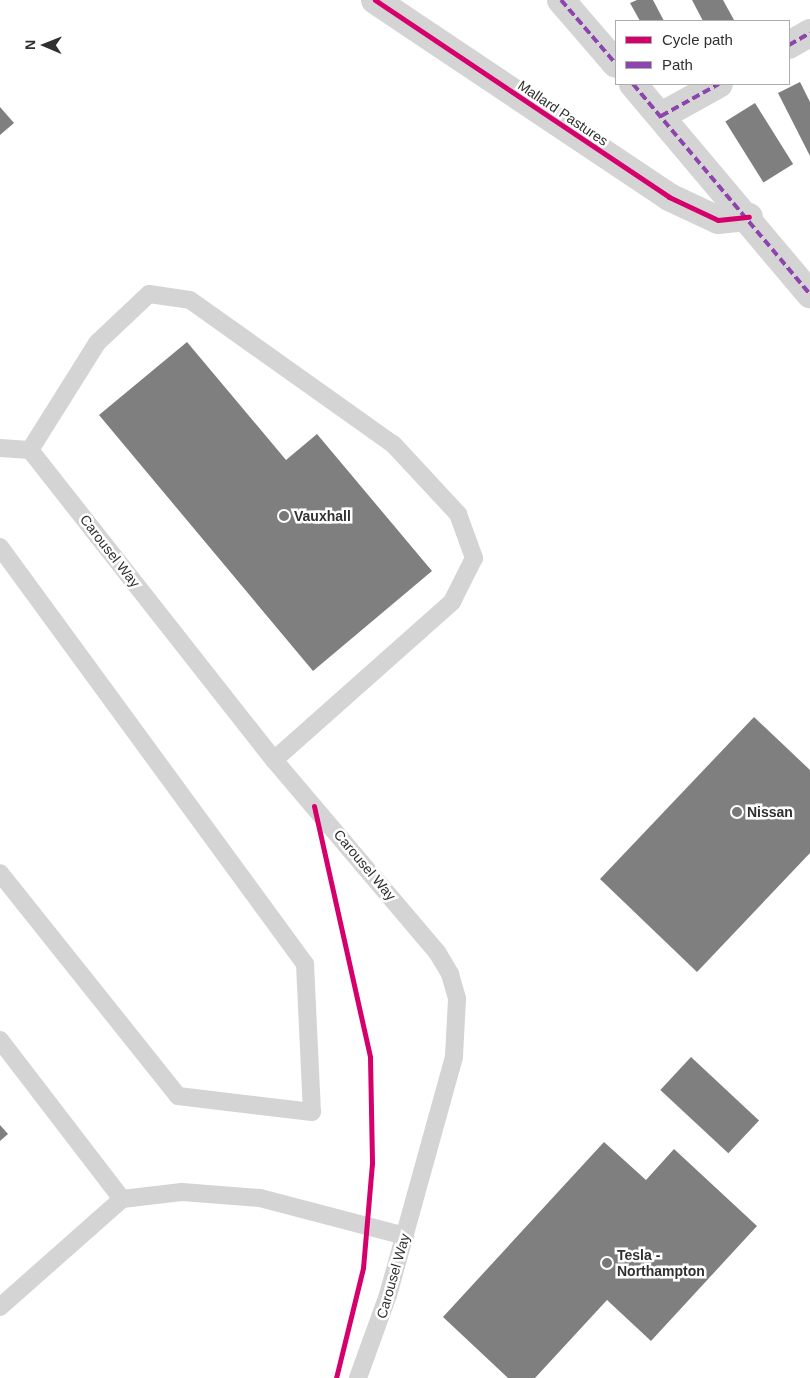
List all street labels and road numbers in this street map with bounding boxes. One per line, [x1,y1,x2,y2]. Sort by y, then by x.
street label: Mallard Pastures [515,77,611,149]
street label: Carousel Way [76,511,144,591]
street label: Carousel Way [330,826,400,904]
street label: Carousel Way [373,1232,413,1320]

